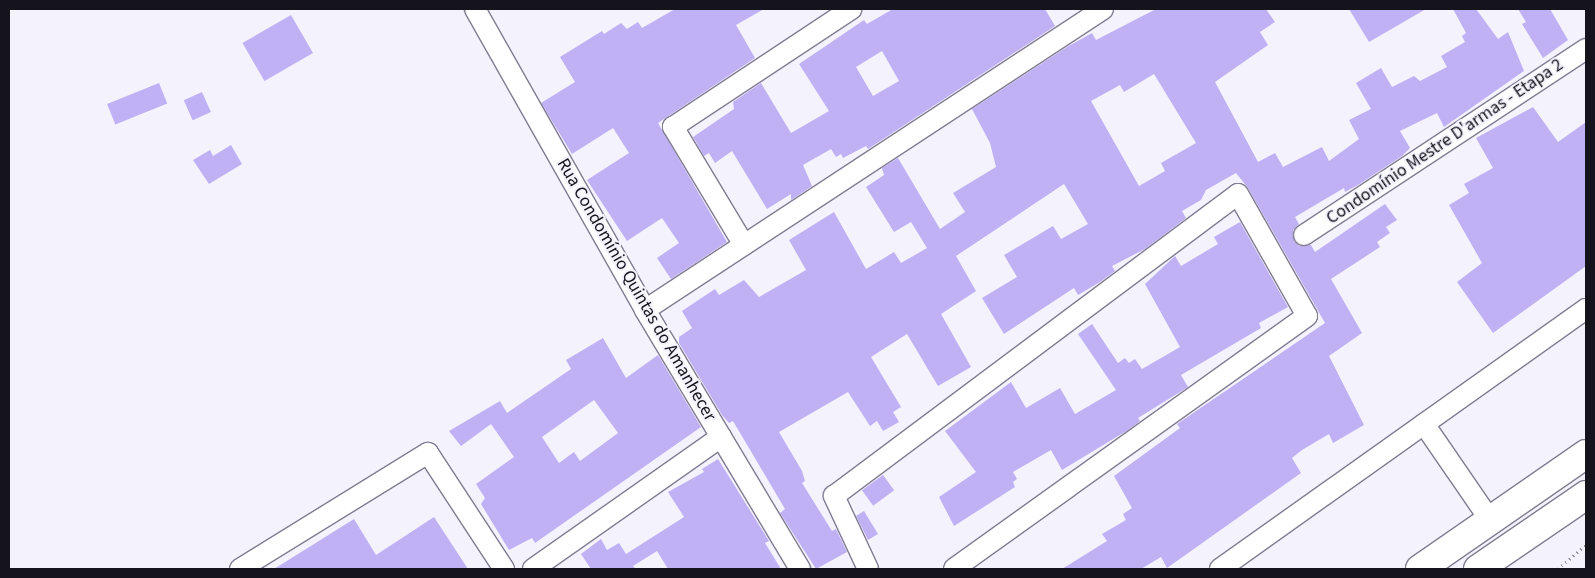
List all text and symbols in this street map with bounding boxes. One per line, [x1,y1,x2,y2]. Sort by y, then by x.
street label: Condomínio Mestre D'armas - Etapa 2 [1323,55,1567,229]
street label: Rua Condomínio Quintas do Amanhecer [552,155,720,425]

